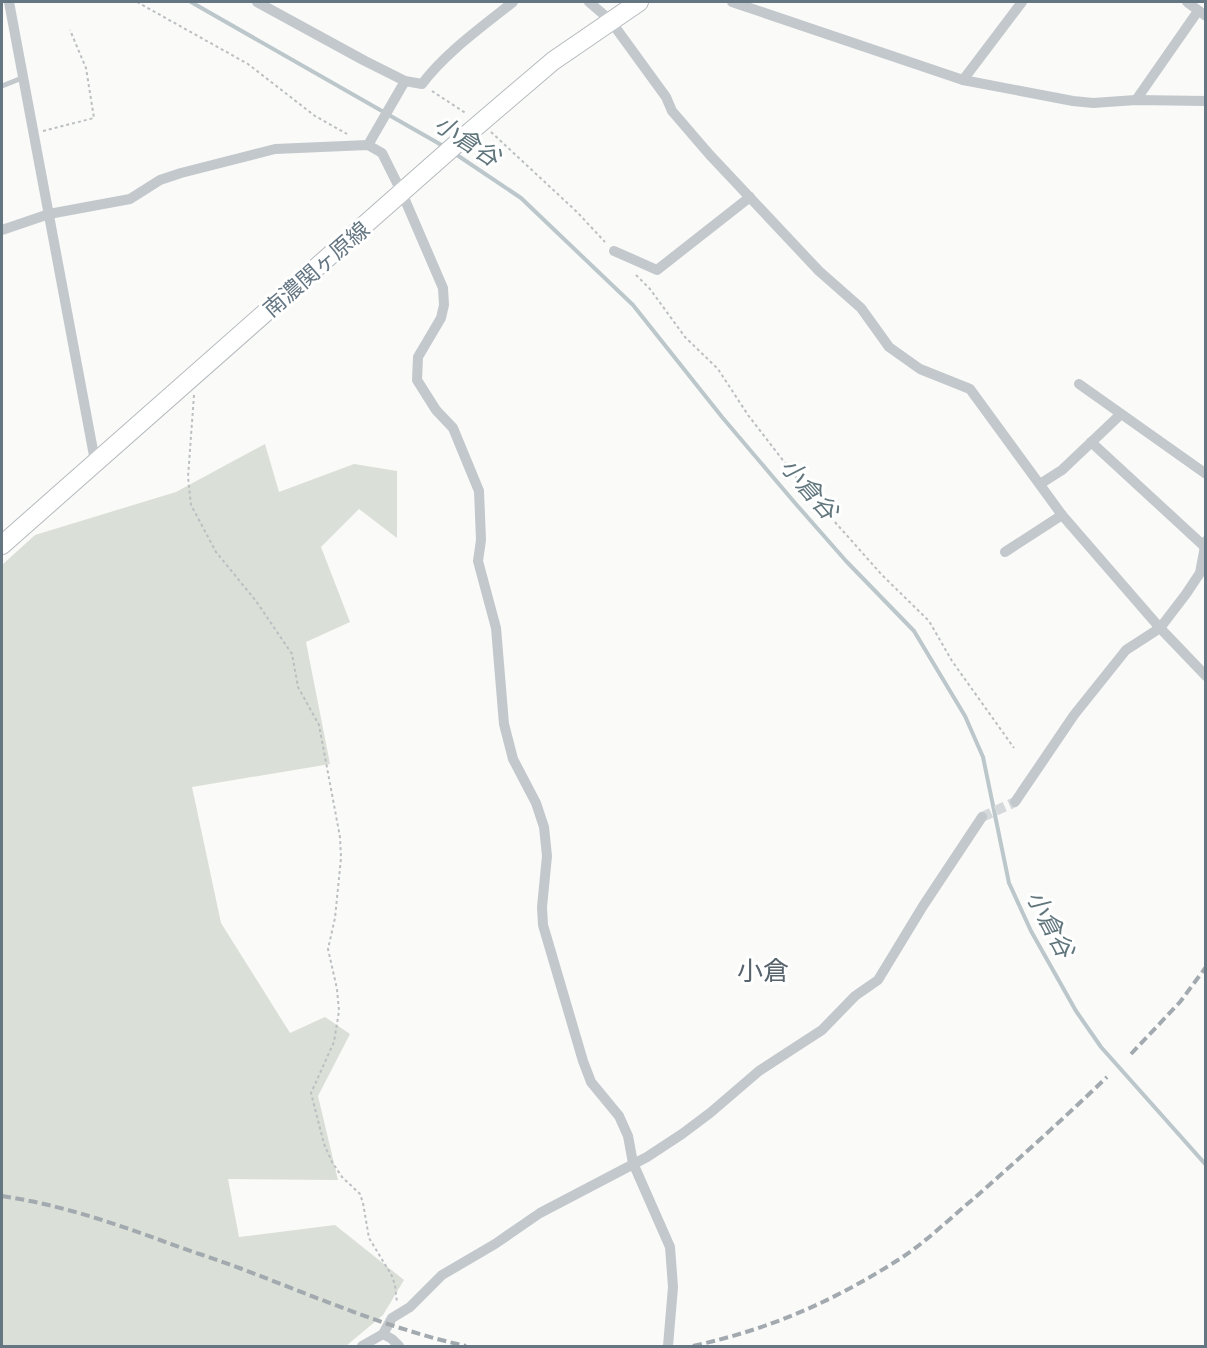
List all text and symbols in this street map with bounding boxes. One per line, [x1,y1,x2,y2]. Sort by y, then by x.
water label: 小倉谷 [428,106,509,176]
street label: 南濃関ヶ原線 [256,214,376,324]
water label: 小倉谷 [773,450,848,529]
water label: 小倉谷 [1018,884,1084,966]
district label: 小倉 [737,952,789,990]

